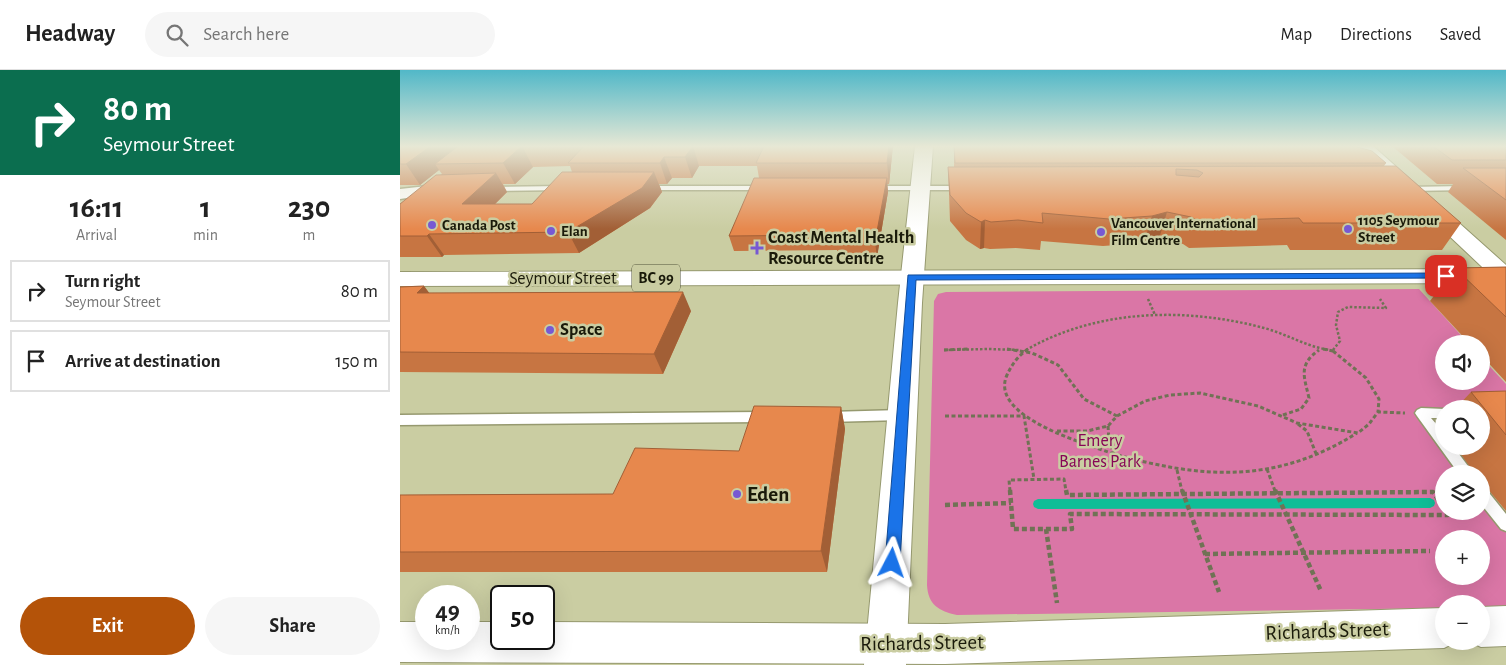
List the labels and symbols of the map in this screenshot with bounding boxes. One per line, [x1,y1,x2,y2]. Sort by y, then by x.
place label: 1105 Seymour Street [1358,213,1440,245]
place label: Vancouver International Film Centre [1111,216,1256,248]
place label: Canada Post [442,218,515,233]
marker: Canada Post [426,219,438,231]
marker: 1105 Seymour Street [1342,223,1354,235]
place label: Elan [561,224,588,239]
marker: Elan [545,225,557,237]
marker: Vancouver International Film Centre [1095,226,1107,238]
place label: Coast Mental Health Resource Centre [768,229,914,268]
marker: Coast Mental Health Resource Centre [750,241,764,255]
pin [1425,255,1467,297]
road number: BC 99 [632,264,680,292]
street label: Seymour Street [509,270,617,288]
place label: Space [560,321,602,339]
marker: Space [544,324,556,336]
park label: Emery Barnes Park [1059,432,1142,471]
place label: Eden [747,484,789,505]
marker: Eden [731,488,743,500]
position arrow [865,536,917,588]
speed limit sign: 50 [490,585,555,650]
street label: Richards Street [1265,618,1389,644]
street label: Richards Street [860,631,984,655]

